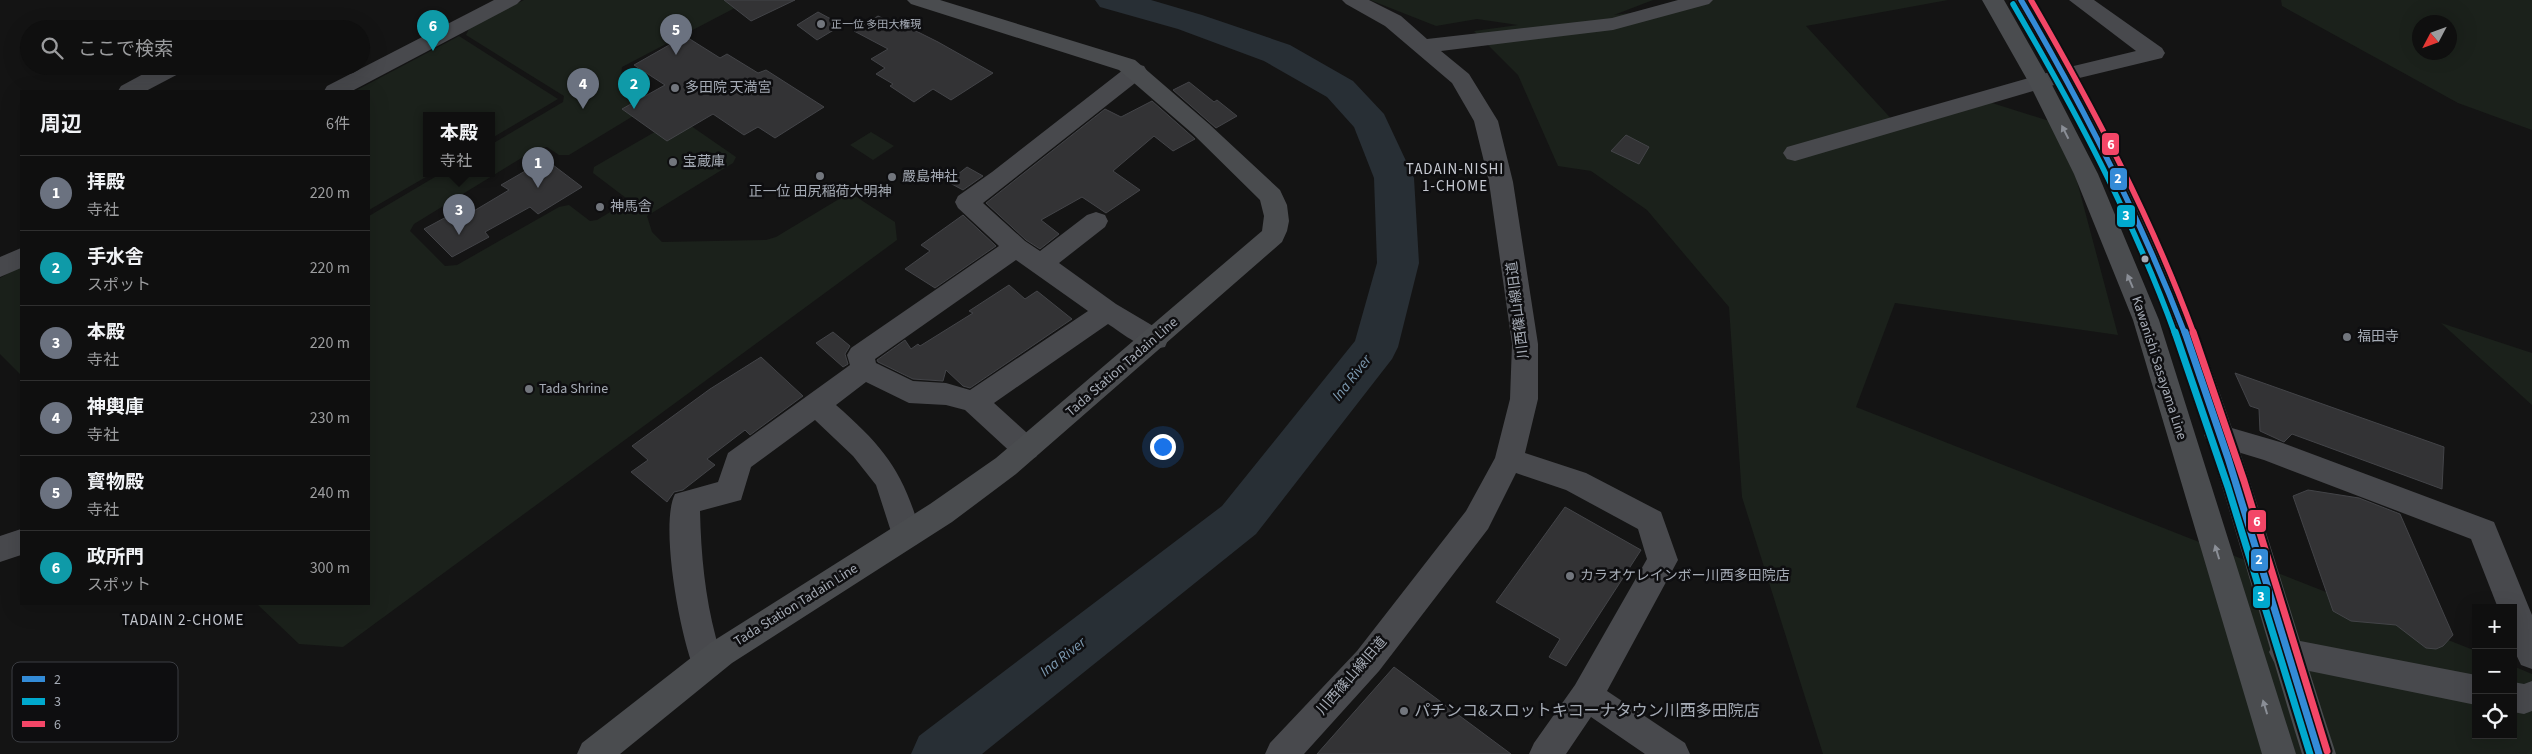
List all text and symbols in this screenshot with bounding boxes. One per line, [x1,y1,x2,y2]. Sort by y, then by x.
pin: 6 [417,10,449,51]
pin: 5 [660,14,692,55]
north arrow [2412,15,2457,60]
place label: 正一位 多田大権現 [831,17,921,32]
marker: 正一位 多田大権現 [815,18,827,30]
search box [20,20,370,75]
icon: search [38,34,66,62]
text: ここで検索 [78,36,173,63]
pin: 4 [567,68,599,109]
pin: 2 [618,68,650,109]
place label: 多田院 天満宮 [685,78,772,98]
marker: 多田院 天満宮 [669,82,681,94]
text: 周辺 [40,109,82,139]
popup [423,112,495,177]
text: 6件 [326,113,350,135]
text: 本殿 [440,120,478,147]
one-way arrow [2061,125,2069,139]
line badge: 6 [2101,132,2120,156]
text: 6 [2107,135,2115,155]
pin: 1 [522,147,554,188]
text: 寺社 [440,150,472,172]
place label: 宝蔵庫 [683,152,725,172]
marker: 宝蔵庫 [667,156,679,168]
district label: TADAIN-NISHI 1-CHOME [1406,159,1504,197]
place label: 嚴島神社 [902,167,958,187]
line badge: 2 [2109,167,2128,191]
text: 拝殿 [87,169,125,196]
text: 2 [2114,169,2122,189]
marker: 正一位 田尻稲荷大明神 [814,170,826,182]
marker: 嚴島神社 [886,171,898,183]
text: 1 [52,182,60,204]
text: 220 m [310,182,350,204]
place label: 正一位 田尻稲荷大明神 [749,182,891,202]
pin: 3 [443,194,475,235]
place label: 神馬舎 [610,197,652,217]
text: 寺社 [87,199,119,221]
marker: 神馬舎 [594,201,606,213]
line badge: 3 [2116,204,2136,228]
text: 3 [2122,206,2130,226]
text: 手水舎 [87,244,144,271]
unlabelled marker [2140,254,2150,264]
text: 2 [52,257,60,279]
text: 220 m [310,257,350,279]
street label: 川西篠山線旧道 [1502,260,1534,360]
one-way arrow [2126,273,2134,288]
text: スポット [87,274,151,296]
street label: Kawanishi Sasayama Line [2126,294,2192,442]
street label: Tada Station Tadain Line [1061,313,1183,421]
text: 本殿 [87,319,125,346]
place label: 福田寺 [2357,327,2399,347]
marker: 福田寺 [2341,331,2353,343]
text: 3 [52,332,60,354]
text: 220 m [310,332,350,354]
text: 寺社 [87,349,119,371]
water label: Ina River [1327,350,1377,406]
place label: Tada Shrine [539,379,608,399]
marker: Tada Shrine [523,383,535,395]
text: 神輿庫 [87,394,144,421]
text: 4 [52,407,60,429]
text: 230 m [310,407,350,429]
text: 寺社 [87,424,119,446]
your location [1150,434,1176,460]
text: 寳物殿 [87,469,144,496]
text: 5 [52,482,60,504]
text: 240 m [310,482,350,504]
text: 寺社 [87,499,119,521]
line badge: 6 [2247,509,2267,533]
text: 6 [2253,512,2261,532]
text: 政所門 [87,544,144,571]
one-way arrow [2213,544,2221,559]
line badge: 2 [2250,548,2269,572]
text: 2 [2255,550,2263,570]
text: 6 [52,557,60,579]
text: 300 m [310,557,350,579]
street label: Tada Station Tadain Line [730,559,862,651]
place label: カラオケレインボー川西多田院店 [1580,566,1790,586]
marker: カラオケレインボー川西多田院店 [1564,570,1576,582]
text: スポット [87,574,151,596]
line badge: 3 [2252,585,2271,609]
text: 3 [2257,587,2265,607]
map controls [2472,604,2517,739]
button: + [2472,604,2517,649]
district label: TADAIN 2-CHOME [122,610,244,631]
water label: Ina River [1035,632,1091,682]
street label: 川西篠山線旧道 [1312,632,1392,720]
button: − [2472,649,2517,694]
legend [12,662,178,742]
text: 2 [54,670,61,690]
text: 3 [54,692,61,712]
button: locate [2472,694,2517,739]
place label: パチンコ&スロットキコーナタウン川西多田院店 [1414,700,1760,722]
one-way arrow [2260,700,2268,715]
marker: パチンコ&スロットキコーナタウン川西多田院店 [1398,705,1410,717]
text: 6 [54,715,61,735]

